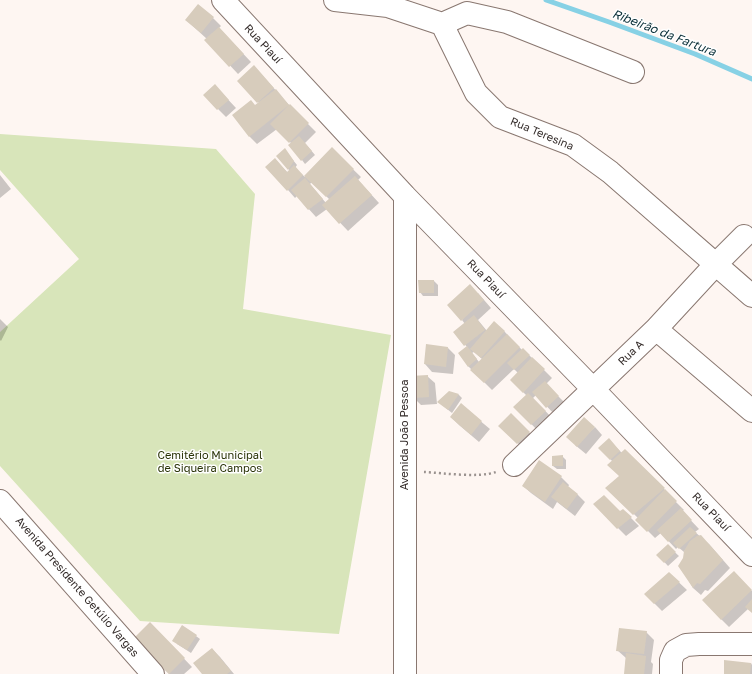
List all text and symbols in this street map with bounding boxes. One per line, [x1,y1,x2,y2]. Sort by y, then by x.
water label: Ribeirão da Fartura [610,7,718,59]
street label: Rua Piauí [242,22,284,66]
street label: Rua Teresina [508,115,576,153]
street label: Rua Piauí [464,257,508,301]
street label: Rua A [616,338,646,368]
street label: Avenida João Pessoa [398,380,412,490]
park label: Cemitério Municipal de Siqueira Campos [157,449,263,475]
street label: Rua Piauí [689,490,733,534]
street label: Avenida Presidente Getúlio Vargas [13,514,141,660]

